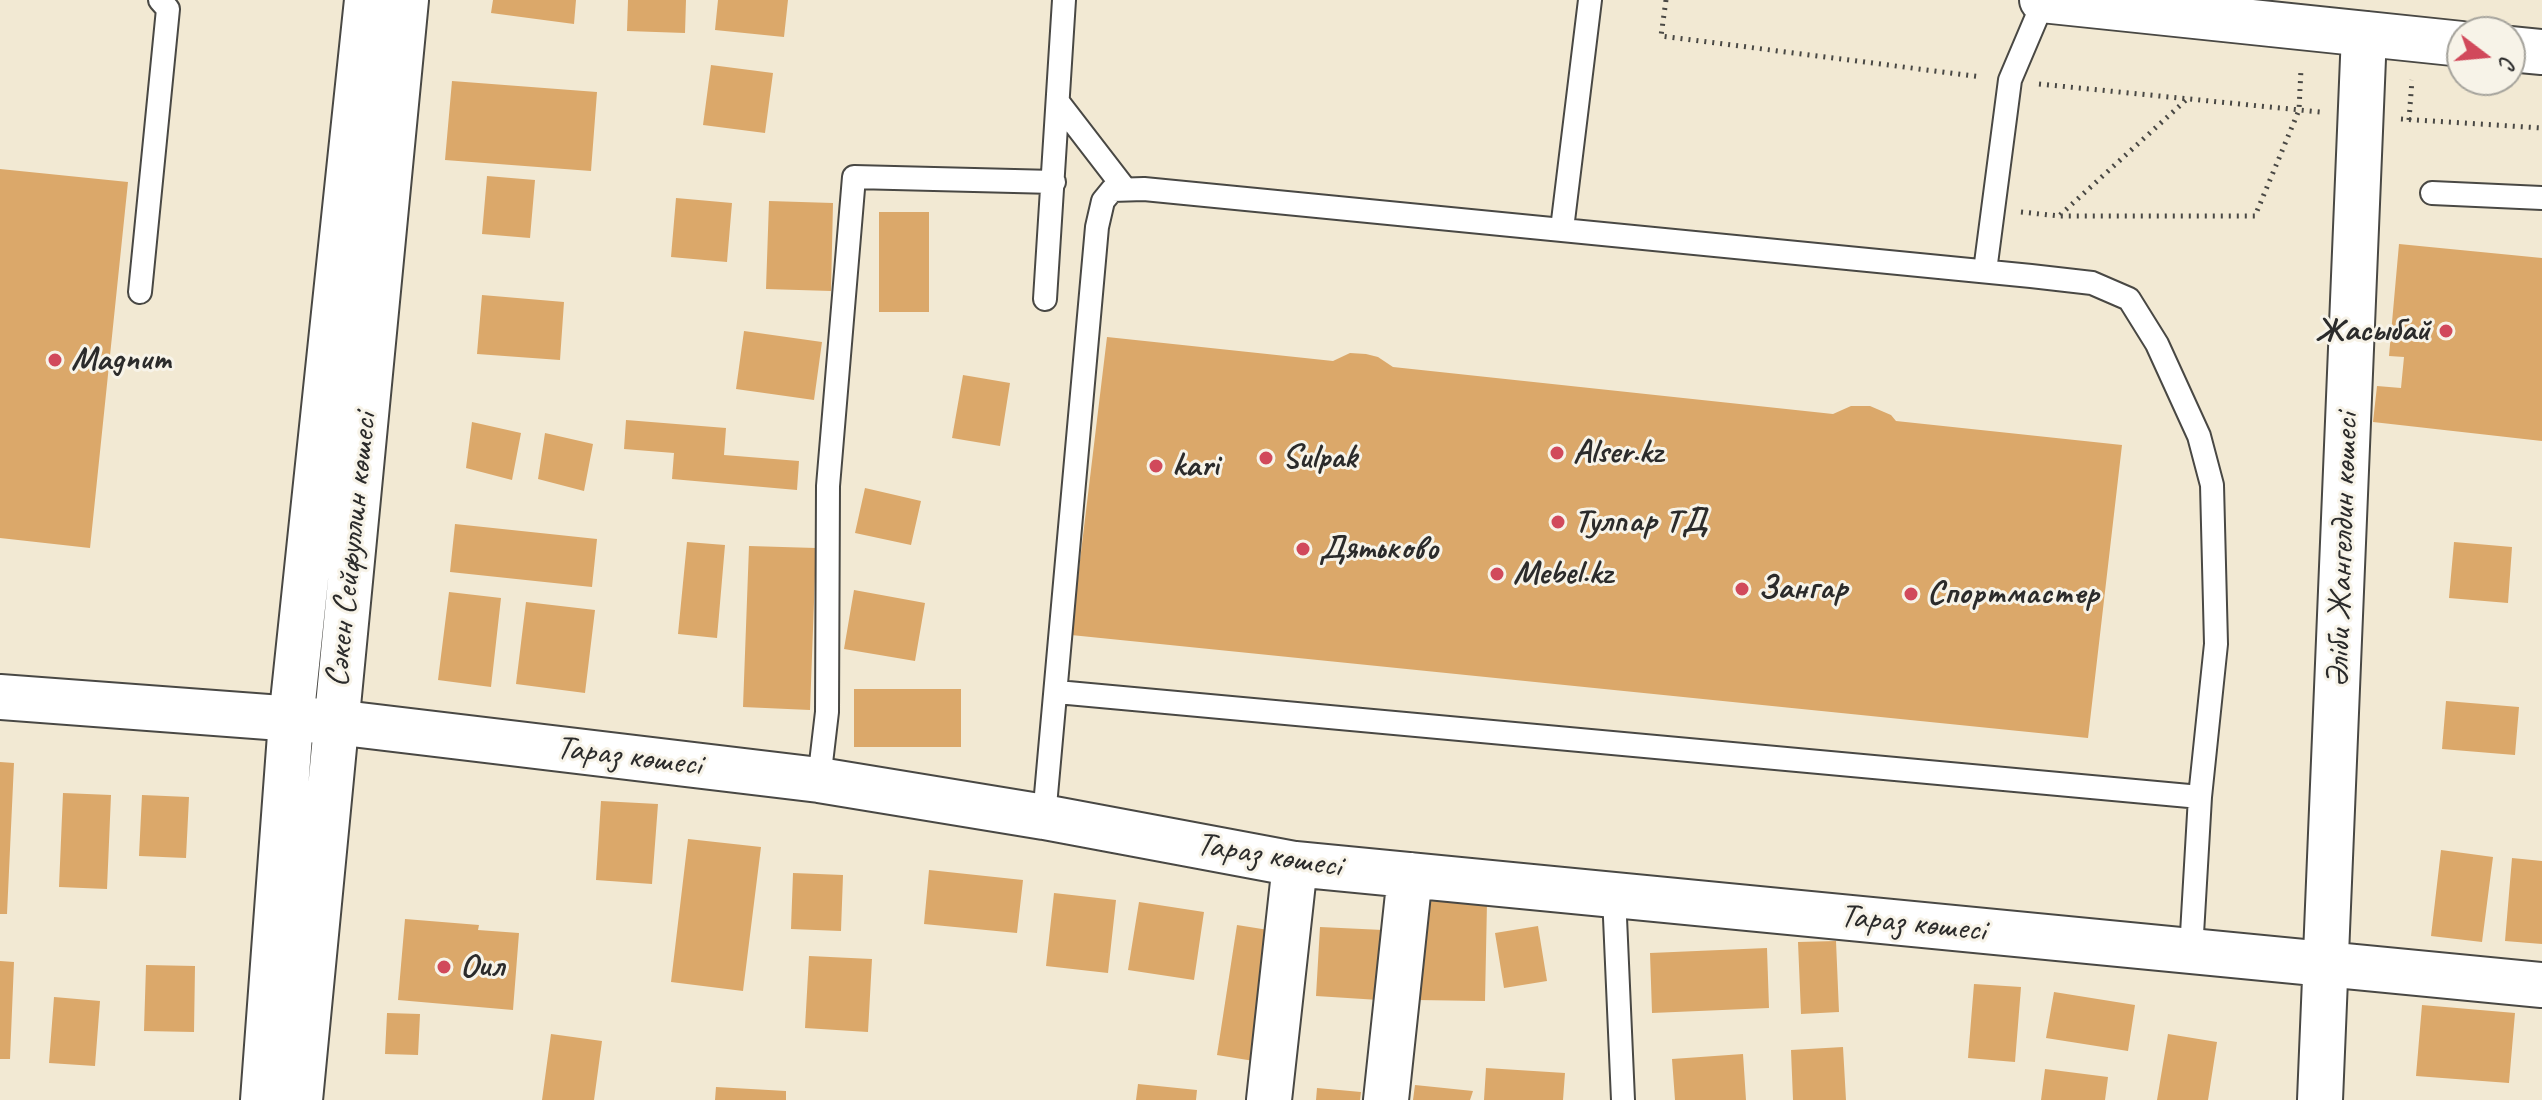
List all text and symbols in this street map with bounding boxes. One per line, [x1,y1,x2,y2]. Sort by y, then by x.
north arrow [2446,16,2526,96]
text: С [2492,53,2522,71]
place label: Жасыбай [2316,311,2430,351]
marker: Жасыбай [2437,322,2455,340]
place label: Magnum [71,340,171,380]
marker: Magnum [46,351,64,369]
street label: Сәкен Сейфуллин көшесі [317,411,387,689]
street label: Әліби Жангелдин көшесі [2318,412,2368,688]
place label: Alser.kz [1573,433,1662,473]
place label: Sulpak [1282,438,1357,478]
marker: Alser.kz [1548,444,1566,462]
place label: kari [1172,446,1219,486]
marker: Sulpak [1257,449,1275,467]
marker: kari [1147,457,1165,475]
place label: Тулпар ТД [1574,502,1708,542]
marker: Тулпар ТД [1549,513,1567,531]
place label: Дятьково [1319,529,1438,569]
marker: Дятьково [1294,540,1312,558]
place label: Mebel.kz [1513,554,1612,594]
marker: Mebel.kz [1488,565,1506,583]
place label: Зангар [1758,569,1848,609]
place label: Спортмастер [1927,574,2098,614]
marker: Зангар [1733,580,1751,598]
marker: Спортмастер [1902,585,1920,603]
street label: Тараз көшесі [554,728,704,786]
street label: Тараз көшесі [1193,824,1345,888]
street label: Тараз көшесі [1838,896,1988,952]
place label: Оил [460,947,504,987]
marker: Оил [435,958,453,976]

